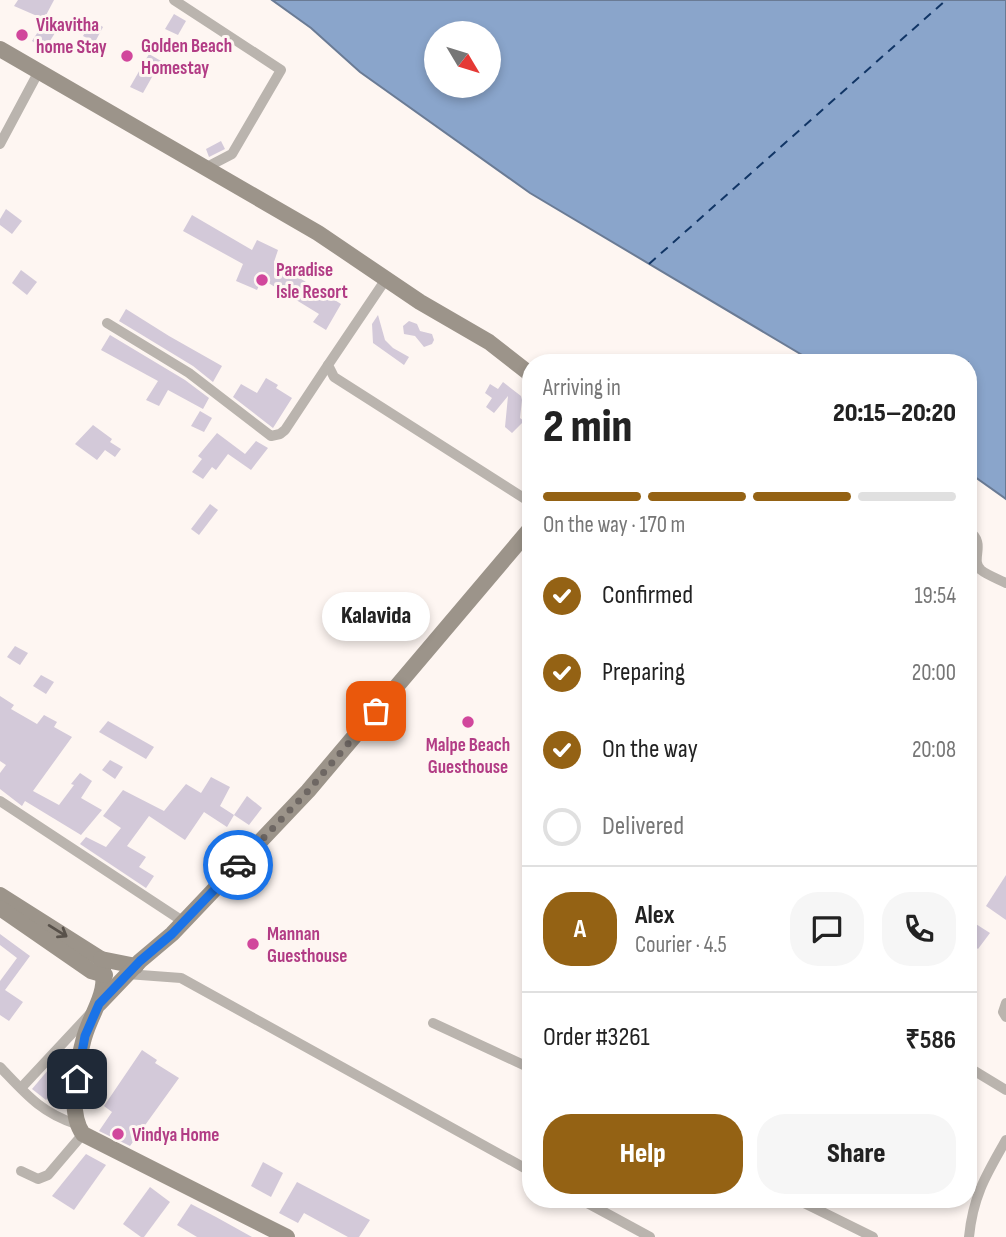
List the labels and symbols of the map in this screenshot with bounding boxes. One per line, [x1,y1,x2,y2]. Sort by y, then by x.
place label: Vikavitha home Stay [36,14,107,59]
north arrow [424,21,500,98]
marker: Vikavitha home Stay [14,27,30,43]
place label: Golden Beach Homestay [141,35,232,80]
marker: Golden Beach Homestay [119,48,135,64]
place label: Paradise Isle Resort [276,259,348,304]
marker: Paradise Isle Resort [254,272,270,288]
callout: Kalavida [322,592,430,641]
pin [346,681,406,741]
marker: Malpe Beach Guesthouse [460,714,476,730]
place label: Malpe Beach Guesthouse [426,734,510,779]
courier [203,830,273,900]
place label: Mannan Guesthouse [267,923,347,968]
one-way arrow [47,925,67,939]
marker: Mannan Guesthouse [245,936,261,952]
pin [47,1049,107,1109]
place label: Vindya Home [132,1124,219,1147]
marker: Vindya Home [110,1126,126,1142]

